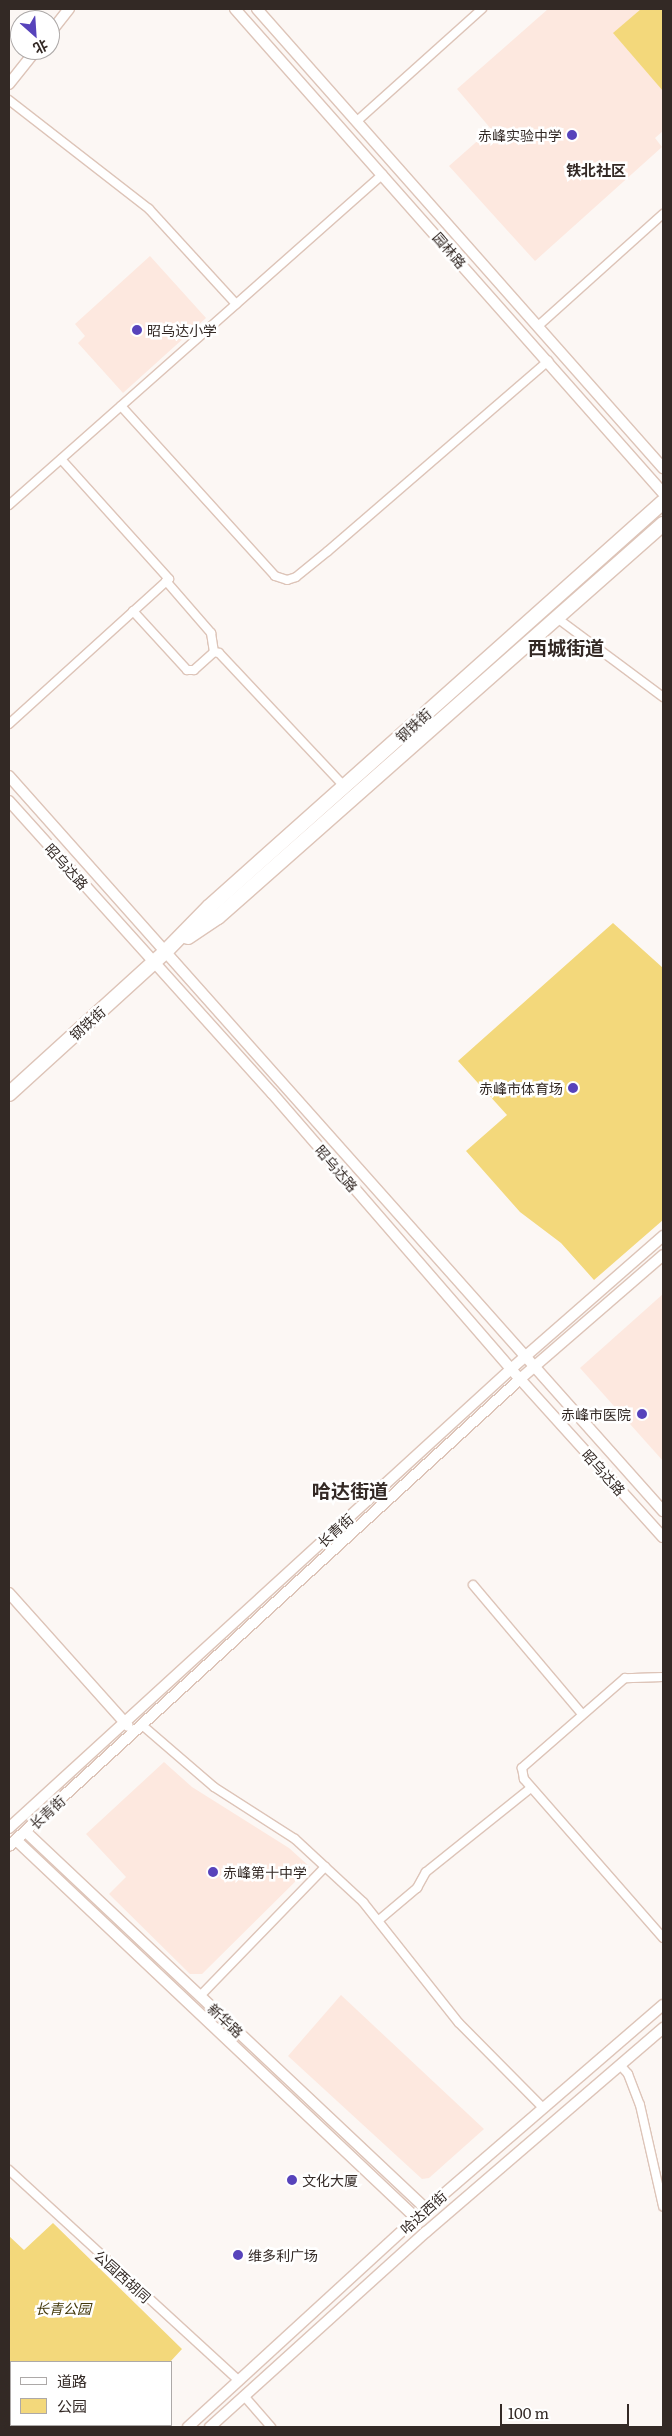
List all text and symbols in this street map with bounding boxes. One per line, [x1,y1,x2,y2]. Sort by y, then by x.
north arrow [10,10,60,60]
text: 北 [30,36,52,60]
place label: 赤峰实验中学 [478,127,562,143]
marker: 赤峰实验中学 [566,129,578,141]
district label: 铁北社区 [566,161,626,179]
street label: 园林路 [430,229,470,271]
place label: 昭乌达小学 [147,322,217,338]
marker: 昭乌达小学 [131,324,143,336]
district label: 西城街道 [528,637,604,659]
street label: 钢铁街 [392,705,434,745]
street label: 昭乌达路 [42,840,92,892]
street label: 钢铁街 [66,1003,108,1043]
place label: 赤峰市体育场 [479,1080,563,1096]
marker: 赤峰市体育场 [567,1082,579,1094]
street label: 昭乌达路 [312,1141,362,1195]
place label: 赤峰市医院 [561,1406,631,1422]
marker: 赤峰市医院 [635,1407,649,1421]
street label: 昭乌达路 [579,1446,629,1498]
district label: 哈达街道 [312,1480,388,1502]
street label: 长青街 [314,1510,356,1550]
street label: 长青街 [26,1792,68,1832]
place label: 赤峰第十中学 [223,1864,307,1880]
marker: 赤峰第十中学 [207,1866,219,1878]
street label: 新华路 [205,2000,247,2040]
place label: 文化大厦 [302,2172,358,2188]
marker: 文化大厦 [286,2174,298,2186]
street label: 哈达西街 [397,2187,449,2237]
street label: 公园西胡同 [91,2246,155,2306]
place label: 维多利广场 [248,2247,318,2263]
marker: 维多利广场 [232,2249,244,2261]
park label: 长青公园 [35,2300,91,2316]
legend [10,2361,172,2426]
text: 道路 [57,2369,87,2392]
text: 公园 [57,2394,87,2417]
scale bar [502,2394,631,2426]
text: 100 m [508,2401,549,2424]

